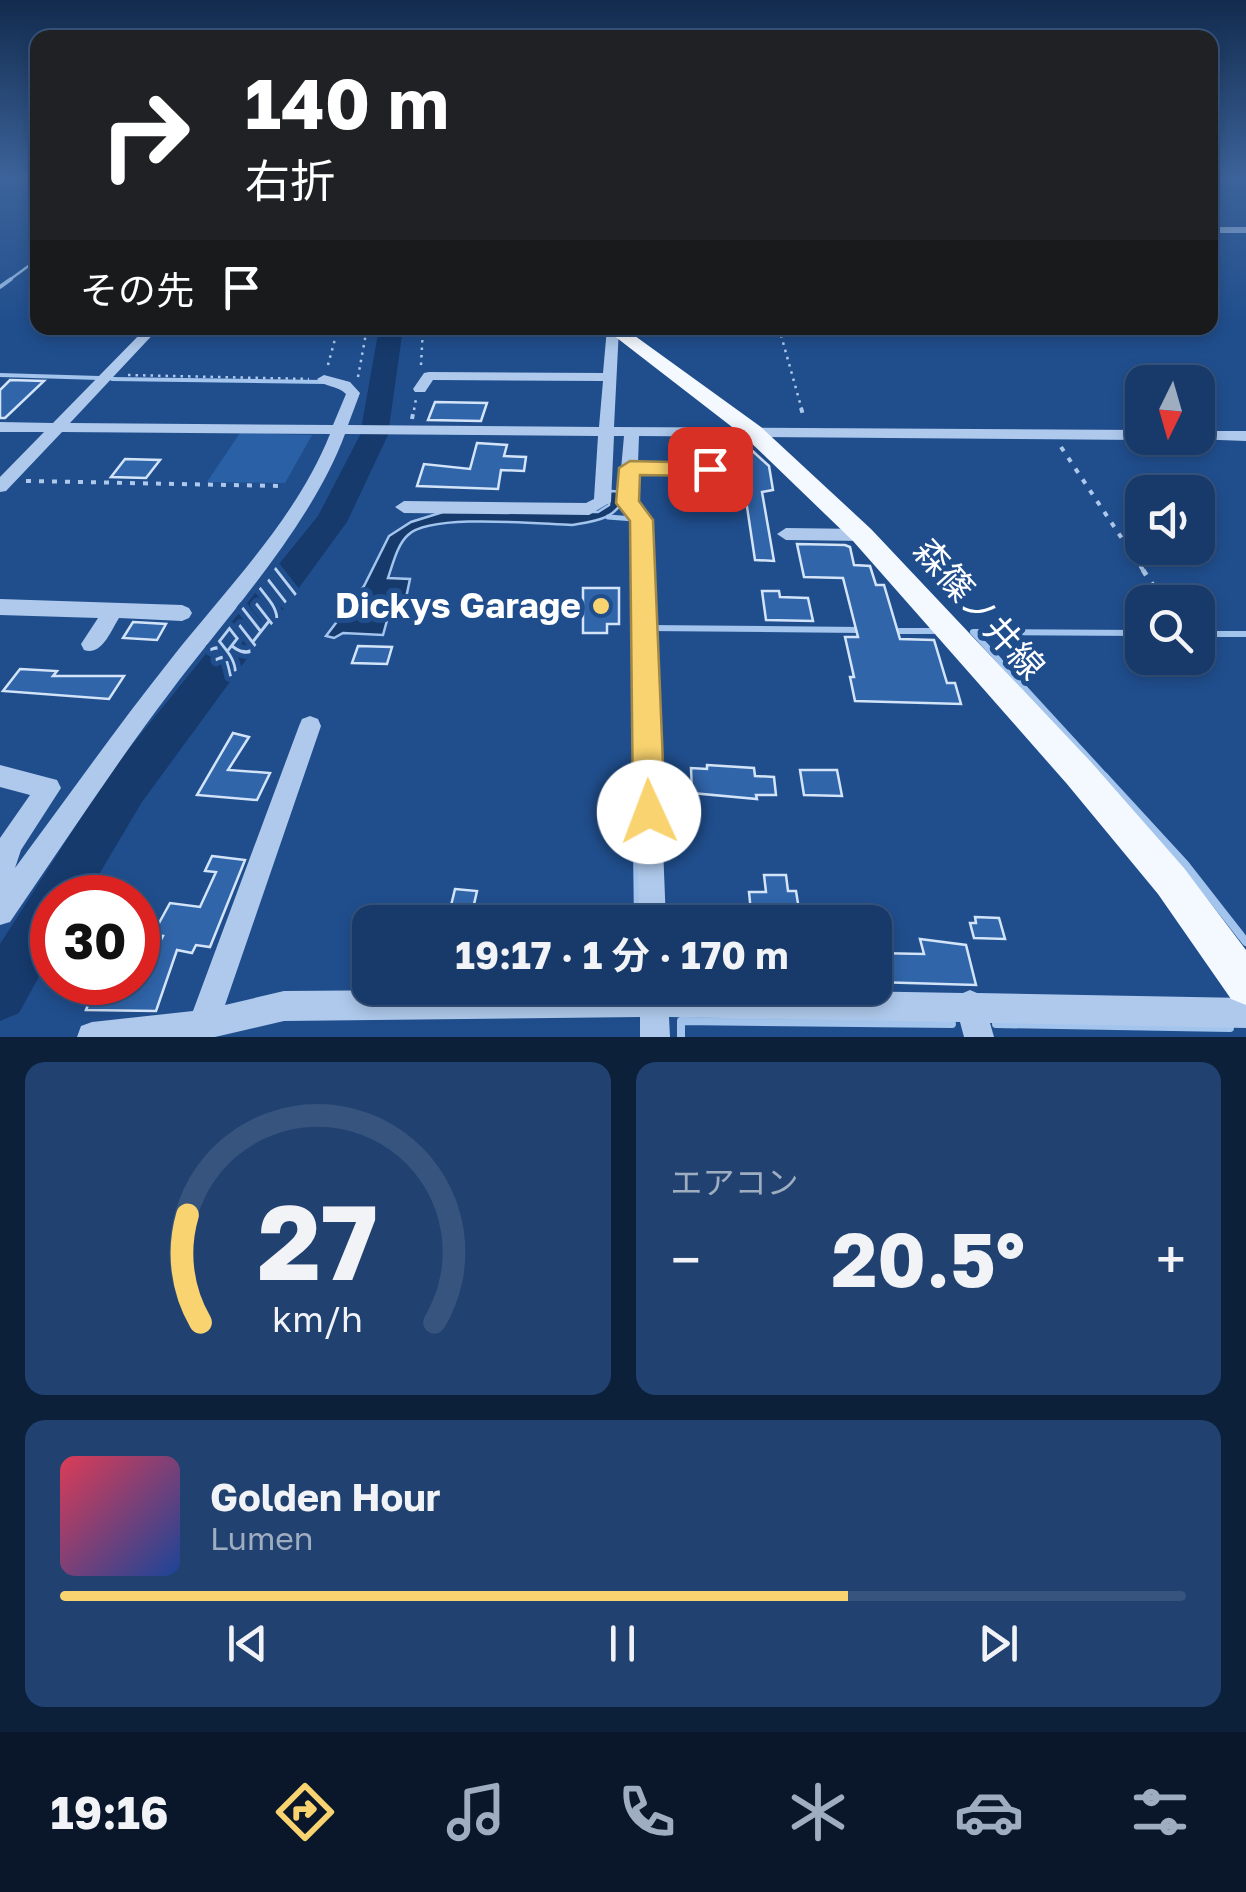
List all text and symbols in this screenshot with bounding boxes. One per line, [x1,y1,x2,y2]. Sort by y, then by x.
text: 140 m [245,60,449,144]
icon: right [80,70,210,200]
text: 右折 [245,153,335,207]
icon: arrive [214,260,269,315]
text: その先 [80,267,194,312]
north arrow [1125,365,1215,455]
map controls [1125,365,1215,675]
pin [668,427,753,512]
icon: arrive [683,442,738,497]
button: sound [1125,475,1215,565]
street label: 森篠ノ井線 [906,529,1054,687]
water label: 沢山川 [198,562,306,683]
place label: Dickys Garage [335,584,581,626]
button: search [1125,585,1215,675]
marker: Dickys Garage [590,595,612,617]
position arrow [597,760,701,864]
speed limit sign: 30 [30,875,160,1005]
text: 19:17 · 1 分 · 170 m [455,932,789,977]
text: エアコン [671,1163,799,1201]
text: 27 [258,1178,378,1303]
text: 20.5° [831,1213,1025,1304]
text: − [671,1226,701,1292]
text: + [1156,1226,1186,1292]
text: km/h [272,1297,363,1340]
text: Golden Hour [210,1474,441,1519]
text: Lumen [210,1519,314,1557]
icon: previous [220,1616,275,1671]
icon: pause [595,1616,650,1671]
icon: next [971,1616,1026,1671]
icon: directions [270,1777,340,1847]
icon: music [441,1777,511,1847]
icon: phone [612,1777,682,1847]
icon: climate [783,1777,853,1847]
icon: car [954,1777,1024,1847]
icon: filters [1125,1777,1195,1847]
text: 19:16 [51,1785,168,1839]

